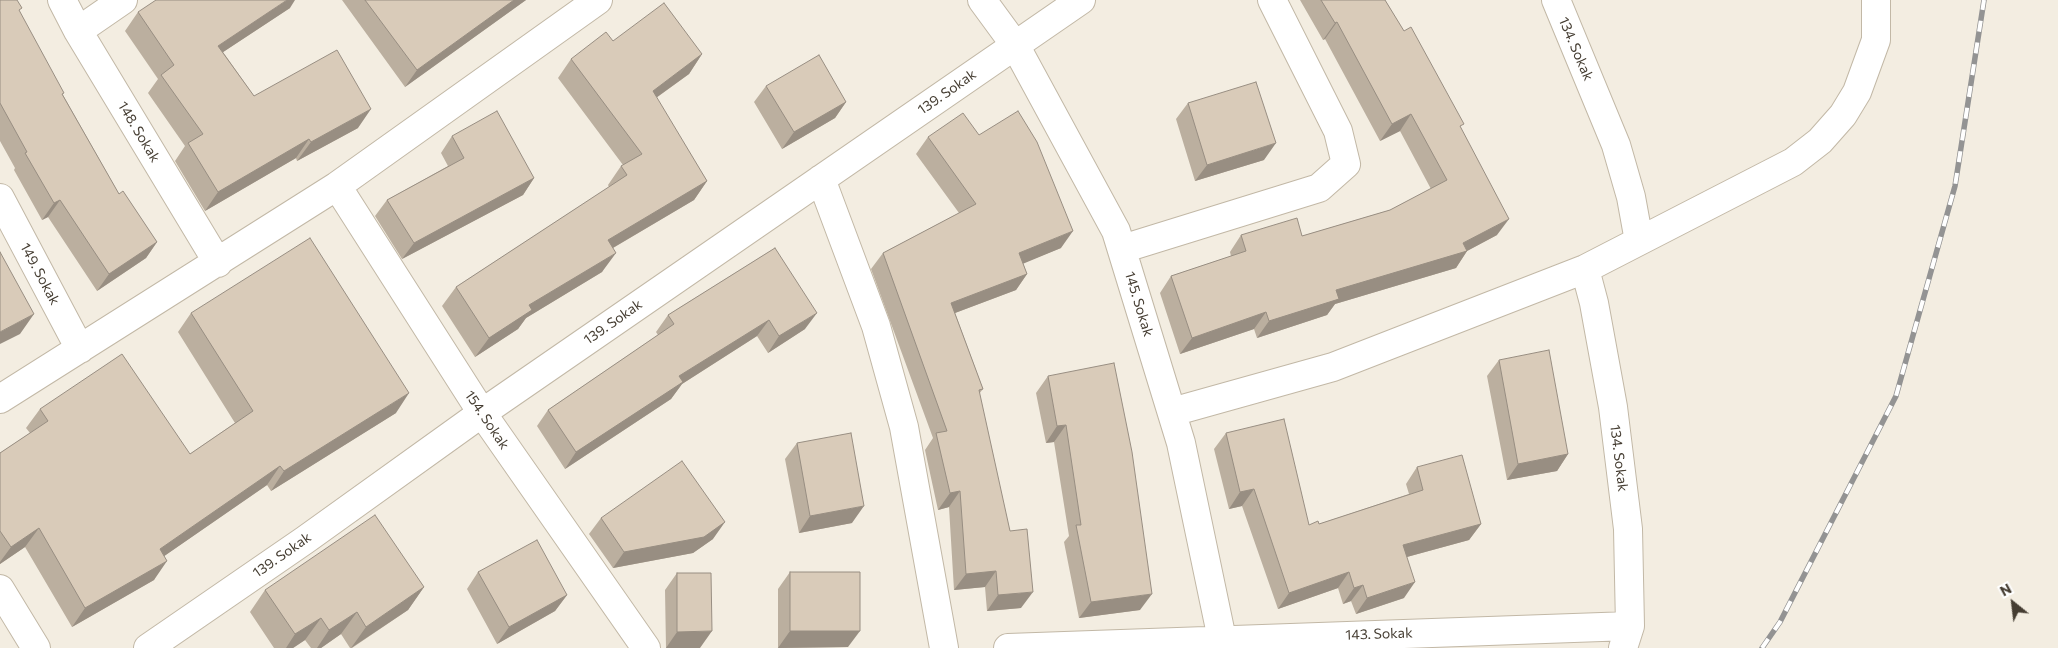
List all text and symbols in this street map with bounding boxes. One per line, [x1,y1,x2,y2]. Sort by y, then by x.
street label: 134. Sokak [1555,15,1597,83]
street label: 139. Sokak [915,66,979,118]
street label: 148. Sokak [114,99,164,165]
street label: 149. Sokak [17,240,63,308]
street label: 145. Sokak [1121,269,1157,339]
street label: 139. Sokak [581,296,645,348]
street label: 154. Sokak [461,387,513,453]
street label: 134. Sokak [1607,424,1631,492]
street label: 139. Sokak [250,529,314,581]
north arrow [1988,578,2038,628]
text: N [1997,579,2014,599]
street label: 143. Sokak [1345,624,1413,644]

